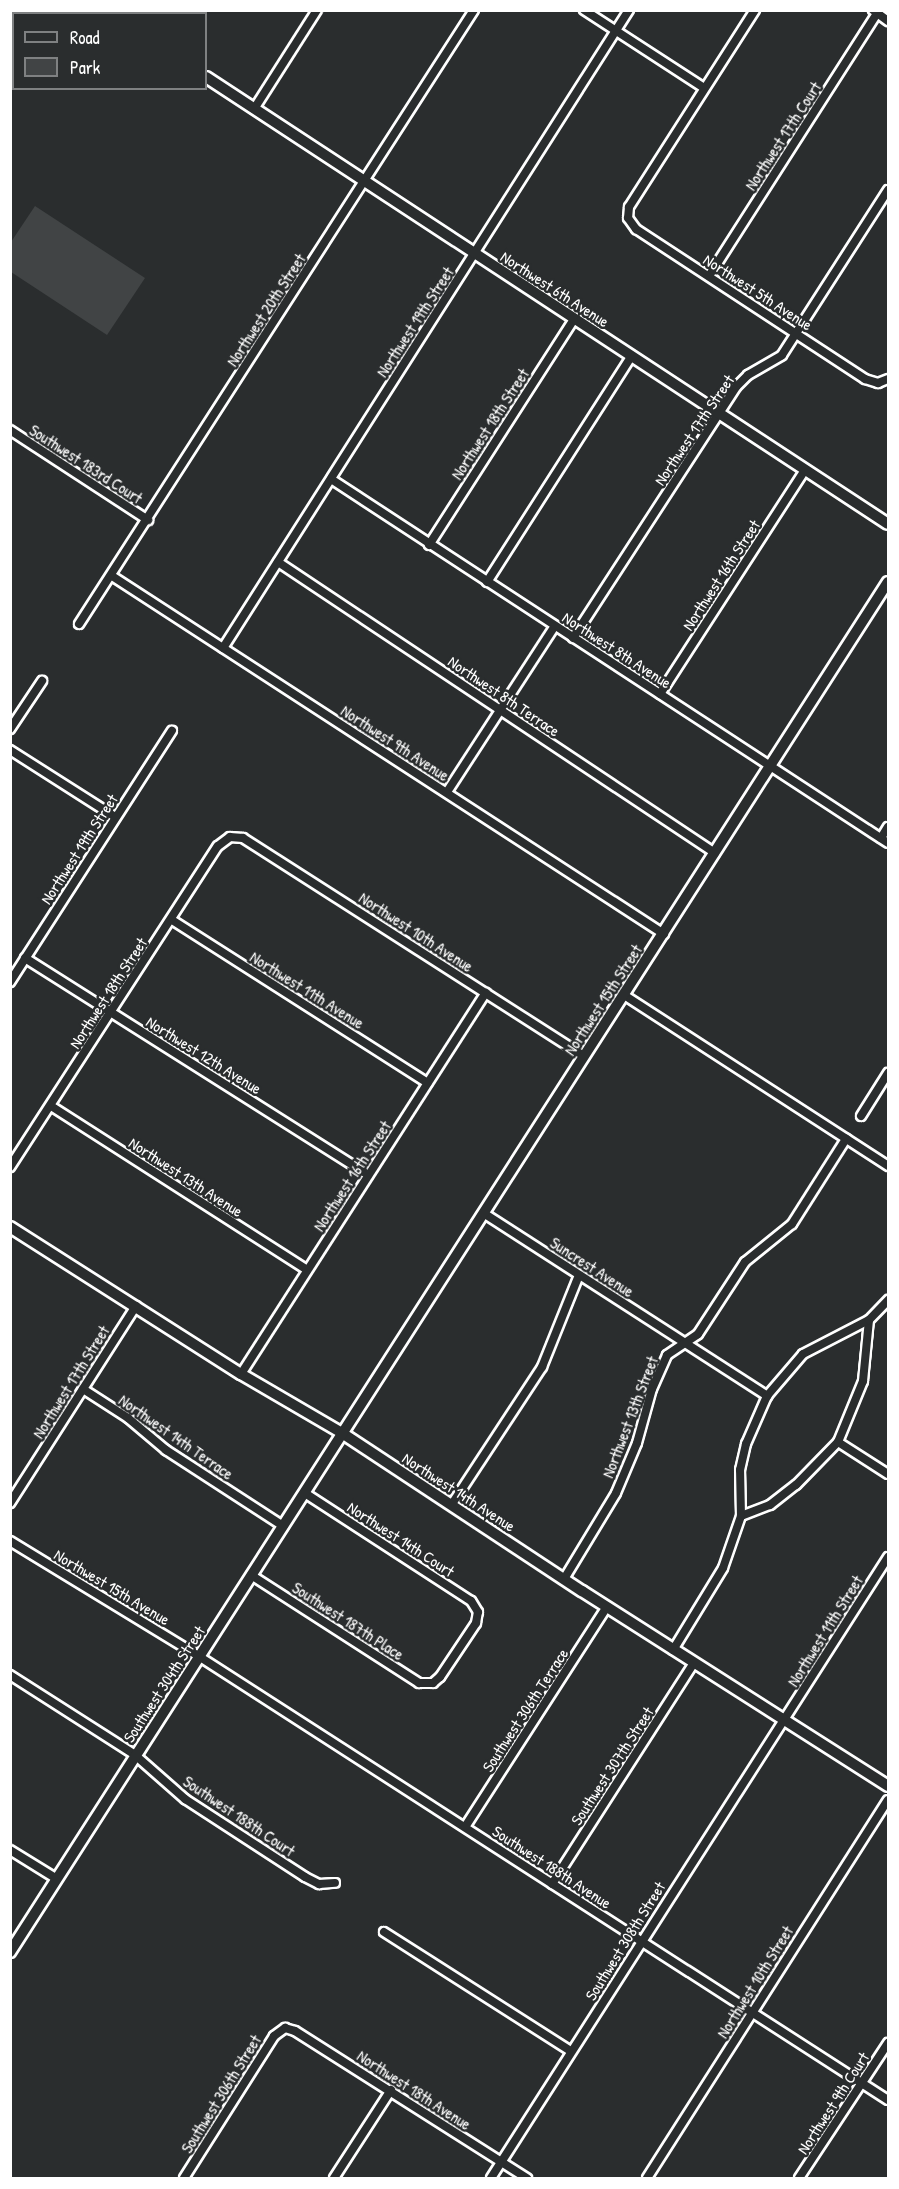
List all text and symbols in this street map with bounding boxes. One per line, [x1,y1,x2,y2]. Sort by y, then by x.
legend [12,12,207,90]
text: Road [70,25,100,50]
text: Park [70,55,100,80]
street label: Northwest 17th Court [741,78,825,194]
street label: Northwest 6th Avenue [497,247,613,331]
street label: Northwest 20th Street [222,250,310,370]
street label: Northwest 5th Avenue [700,250,816,334]
street label: Northwest 19th Street [372,263,458,381]
street label: Northwest 18th Street [447,365,533,483]
street label: Northwest 17th Street [650,371,738,489]
street label: Southwest 183rd Court [26,420,146,508]
street label: Northwest 16th Street [678,516,764,634]
street label: Northwest 8th Avenue [559,608,675,692]
street label: Northwest 8th Terrace [445,652,563,740]
street label: Northwest 9th Avenue [337,701,453,785]
street label: Northwest 19th Street [36,790,122,908]
street label: Northwest 10th Avenue [355,888,477,976]
street label: Northwest 18th Street [65,934,151,1052]
street label: Northwest 15th Street [560,941,646,1059]
street label: Northwest 11th Avenue [247,947,367,1033]
street label: Northwest 12th Avenue [143,1012,265,1098]
street label: Northwest 16th Street [309,1117,395,1235]
street label: Northwest 13th Avenue [125,1133,247,1221]
street label: Suncrest Avenue [547,1233,637,1301]
street label: Northwest 17th Street [29,1322,113,1442]
street label: Northwest 13th Street [598,1354,662,1480]
street label: Northwest 14th Terrace [115,1390,237,1484]
street label: Northwest 14th Avenue [399,1448,519,1536]
street label: Northwest 14th Court [344,1497,458,1581]
street label: Northwest 15th Avenue [51,1545,173,1629]
street label: Northwest 11th Street [783,1572,867,1690]
street label: Southwest 187th Place [289,1578,407,1664]
street label: Southwest 304th Street [119,1622,209,1746]
street label: Southwest 306th Terrace [478,1645,572,1775]
street label: Southwest 307th Street [567,1703,657,1829]
street label: Southwest 188th Court [180,1772,298,1860]
street label: Southwest 188th Avenue [489,1821,615,1913]
street label: Southwest 308th Street [581,1878,669,2004]
street label: Northwest 10th Street [713,1922,797,2042]
street label: Southwest 306th Street [177,2031,265,2157]
street label: Northwest 18th Avenue [354,2046,474,2134]
street label: Northwest 9th Court [793,2048,873,2158]

